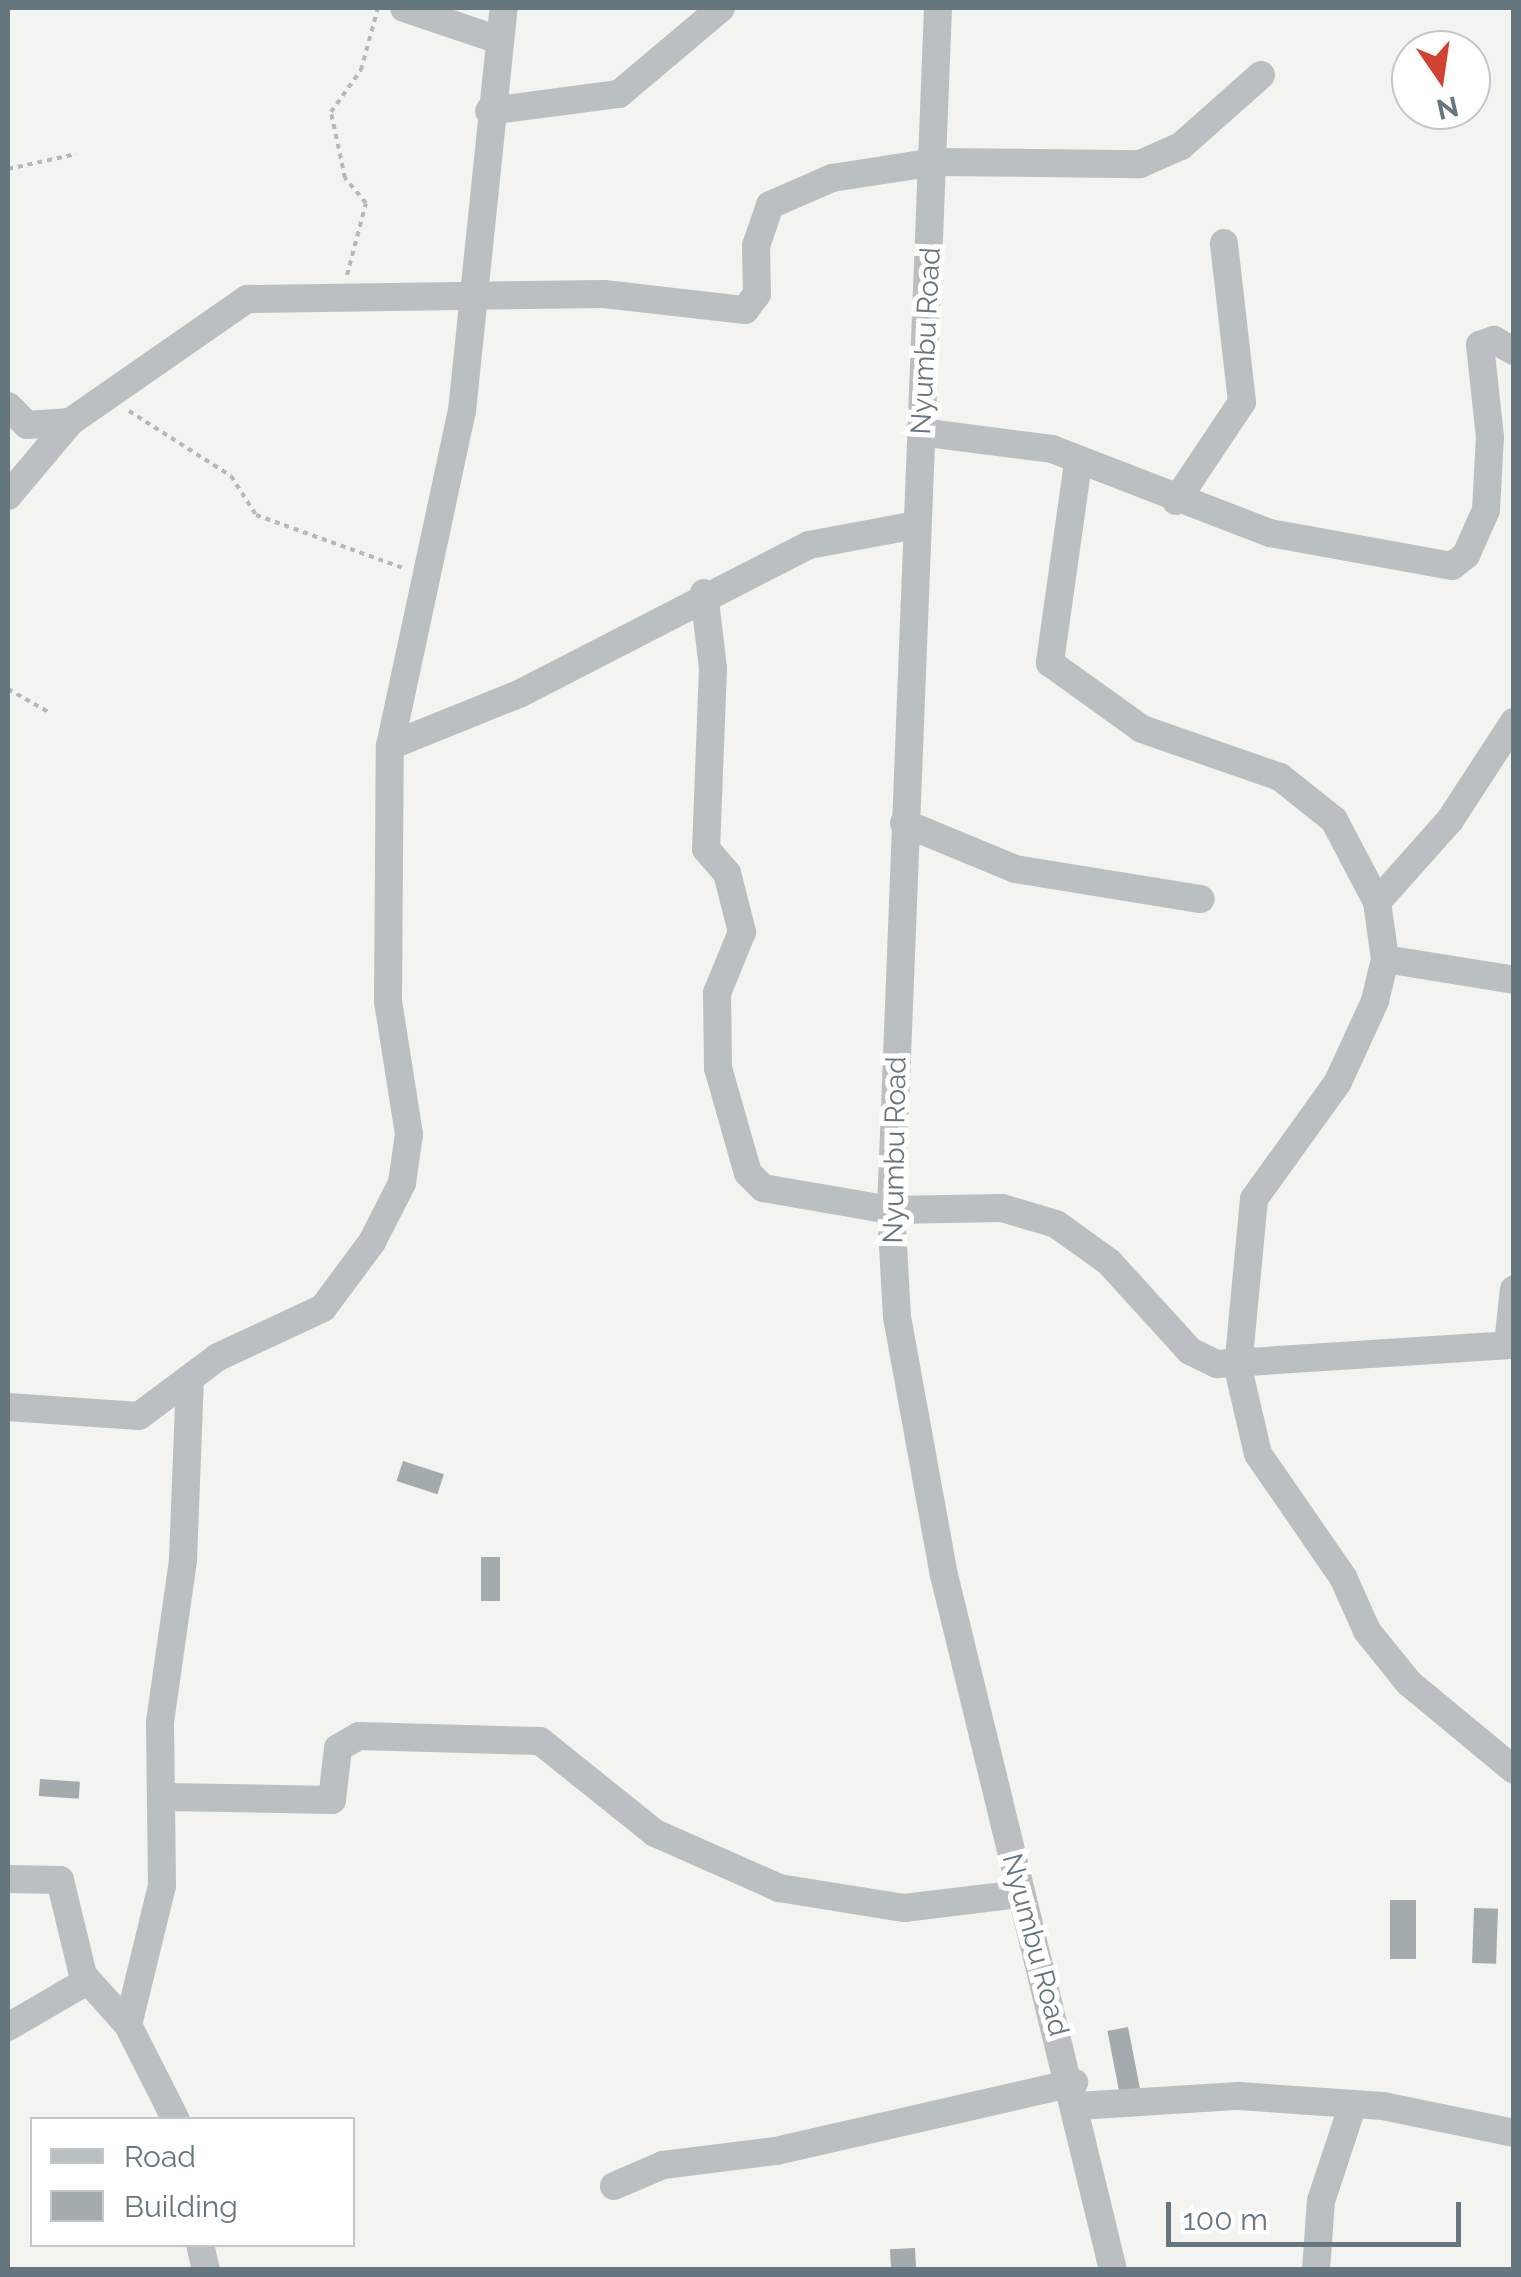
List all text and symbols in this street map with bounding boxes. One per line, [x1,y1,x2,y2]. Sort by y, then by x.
north arrow [1391,30,1491,130]
text: N [1433,89,1462,126]
street label: Nyumbu Road [904,247,948,435]
street label: Nyumbu Road [877,1056,913,1244]
street label: Nyumbu Road [995,1850,1075,2040]
legend [30,2117,355,2247]
text: Road [124,2139,196,2174]
scale bar [1171,2182,1466,2244]
text: Building [124,2189,238,2224]
text: 100 m [1183,2202,1268,2237]

